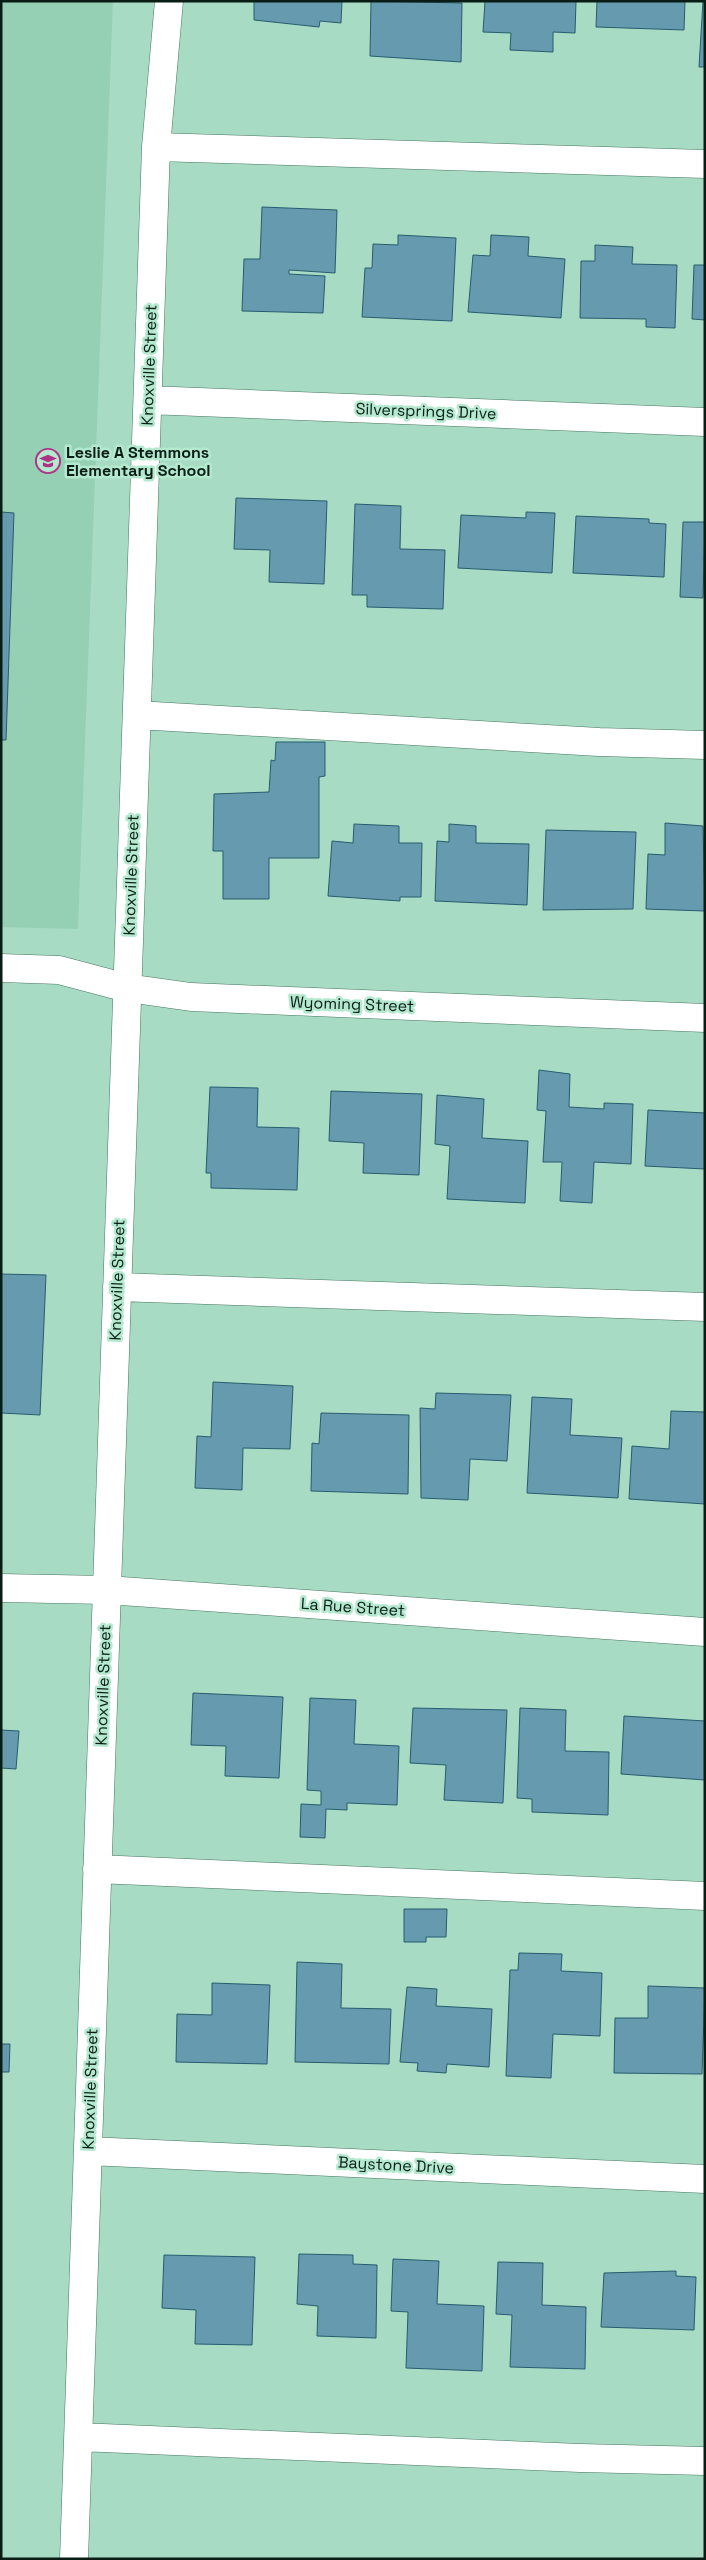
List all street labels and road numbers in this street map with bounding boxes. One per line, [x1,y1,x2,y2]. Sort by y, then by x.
street label: Knoxville Street [136,304,162,426]
street label: Silversprings Drive [355,398,497,424]
street label: Knoxville Street [118,814,144,936]
street label: Wyoming Street [289,991,415,1017]
street label: Knoxville Street [104,1219,130,1341]
street label: La Rue Street [300,1593,406,1621]
street label: Knoxville Street [90,1624,116,1746]
street label: Knoxville Street [77,2028,103,2150]
street label: Baystone Drive [337,2151,455,2179]

